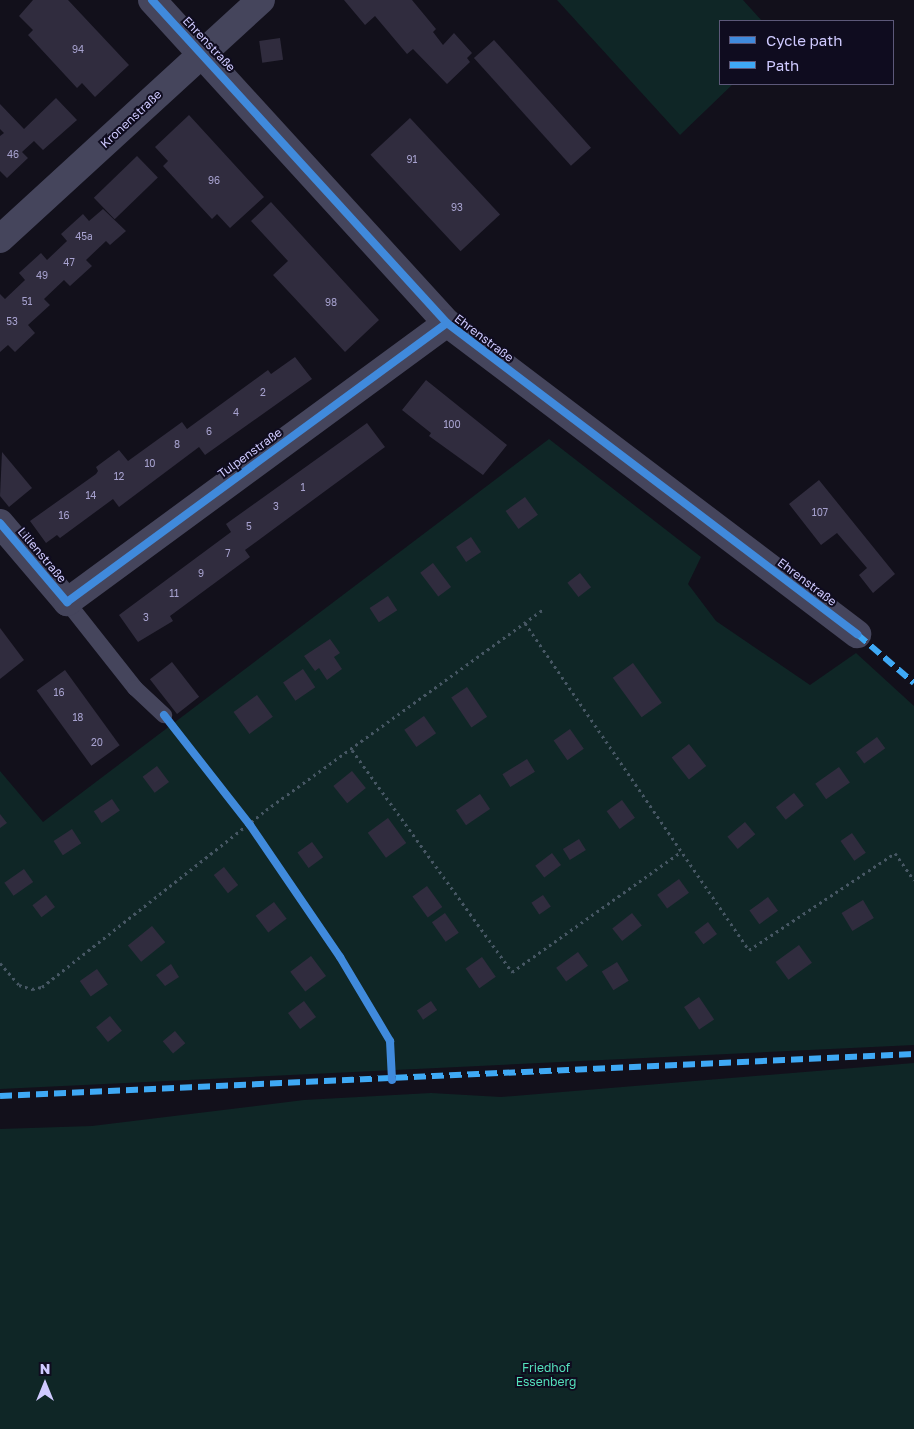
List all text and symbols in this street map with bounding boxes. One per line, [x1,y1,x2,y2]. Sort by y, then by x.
street label: Ehrenstraße [180,13,238,75]
legend [719,20,894,85]
text: Cycle path [766,31,842,49]
house number: 94 [72,44,84,56]
text: Path [766,56,799,74]
street label: Kronenstraße [98,87,164,151]
house number: 46 [7,149,19,161]
house number: 91 [407,154,417,166]
house number: 96 [208,175,220,187]
house number: 93 [451,202,463,214]
house number: 45a [75,231,93,243]
house number: 47 [63,257,75,269]
house number: 49 [36,270,48,282]
house number: 51 [22,296,32,308]
house number: 98 [325,297,337,309]
street label: Ehrenstraße [452,311,516,365]
house number: 53 [6,316,18,328]
house number: 2 [260,387,266,399]
house number: 4 [233,407,239,419]
house number: 100 [443,419,461,431]
street label: Tulpenstraße [215,425,285,481]
house number: 6 [206,426,212,438]
house number: 8 [174,439,180,451]
house number: 10 [144,458,156,470]
house number: 12 [114,471,124,483]
house number: 1 [301,482,305,494]
house number: 14 [86,490,96,502]
house number: 3 [273,501,279,513]
house number: 107 [812,507,828,519]
house number: 16 [59,510,69,522]
house number: 5 [246,521,252,533]
street label: Lilienstraße [15,524,69,586]
house number: 7 [225,548,231,560]
street label: Ehrenstraße [775,555,839,609]
house number: 9 [198,568,204,580]
house number: 11 [169,588,179,600]
house number: 3 [143,612,149,624]
house number: 16 [54,687,64,699]
house number: 18 [73,712,83,724]
house number: 20 [91,737,103,749]
north arrow [20,1359,70,1409]
text: N [40,1360,50,1377]
park label: Friedhof Essenberg [516,1361,576,1389]

